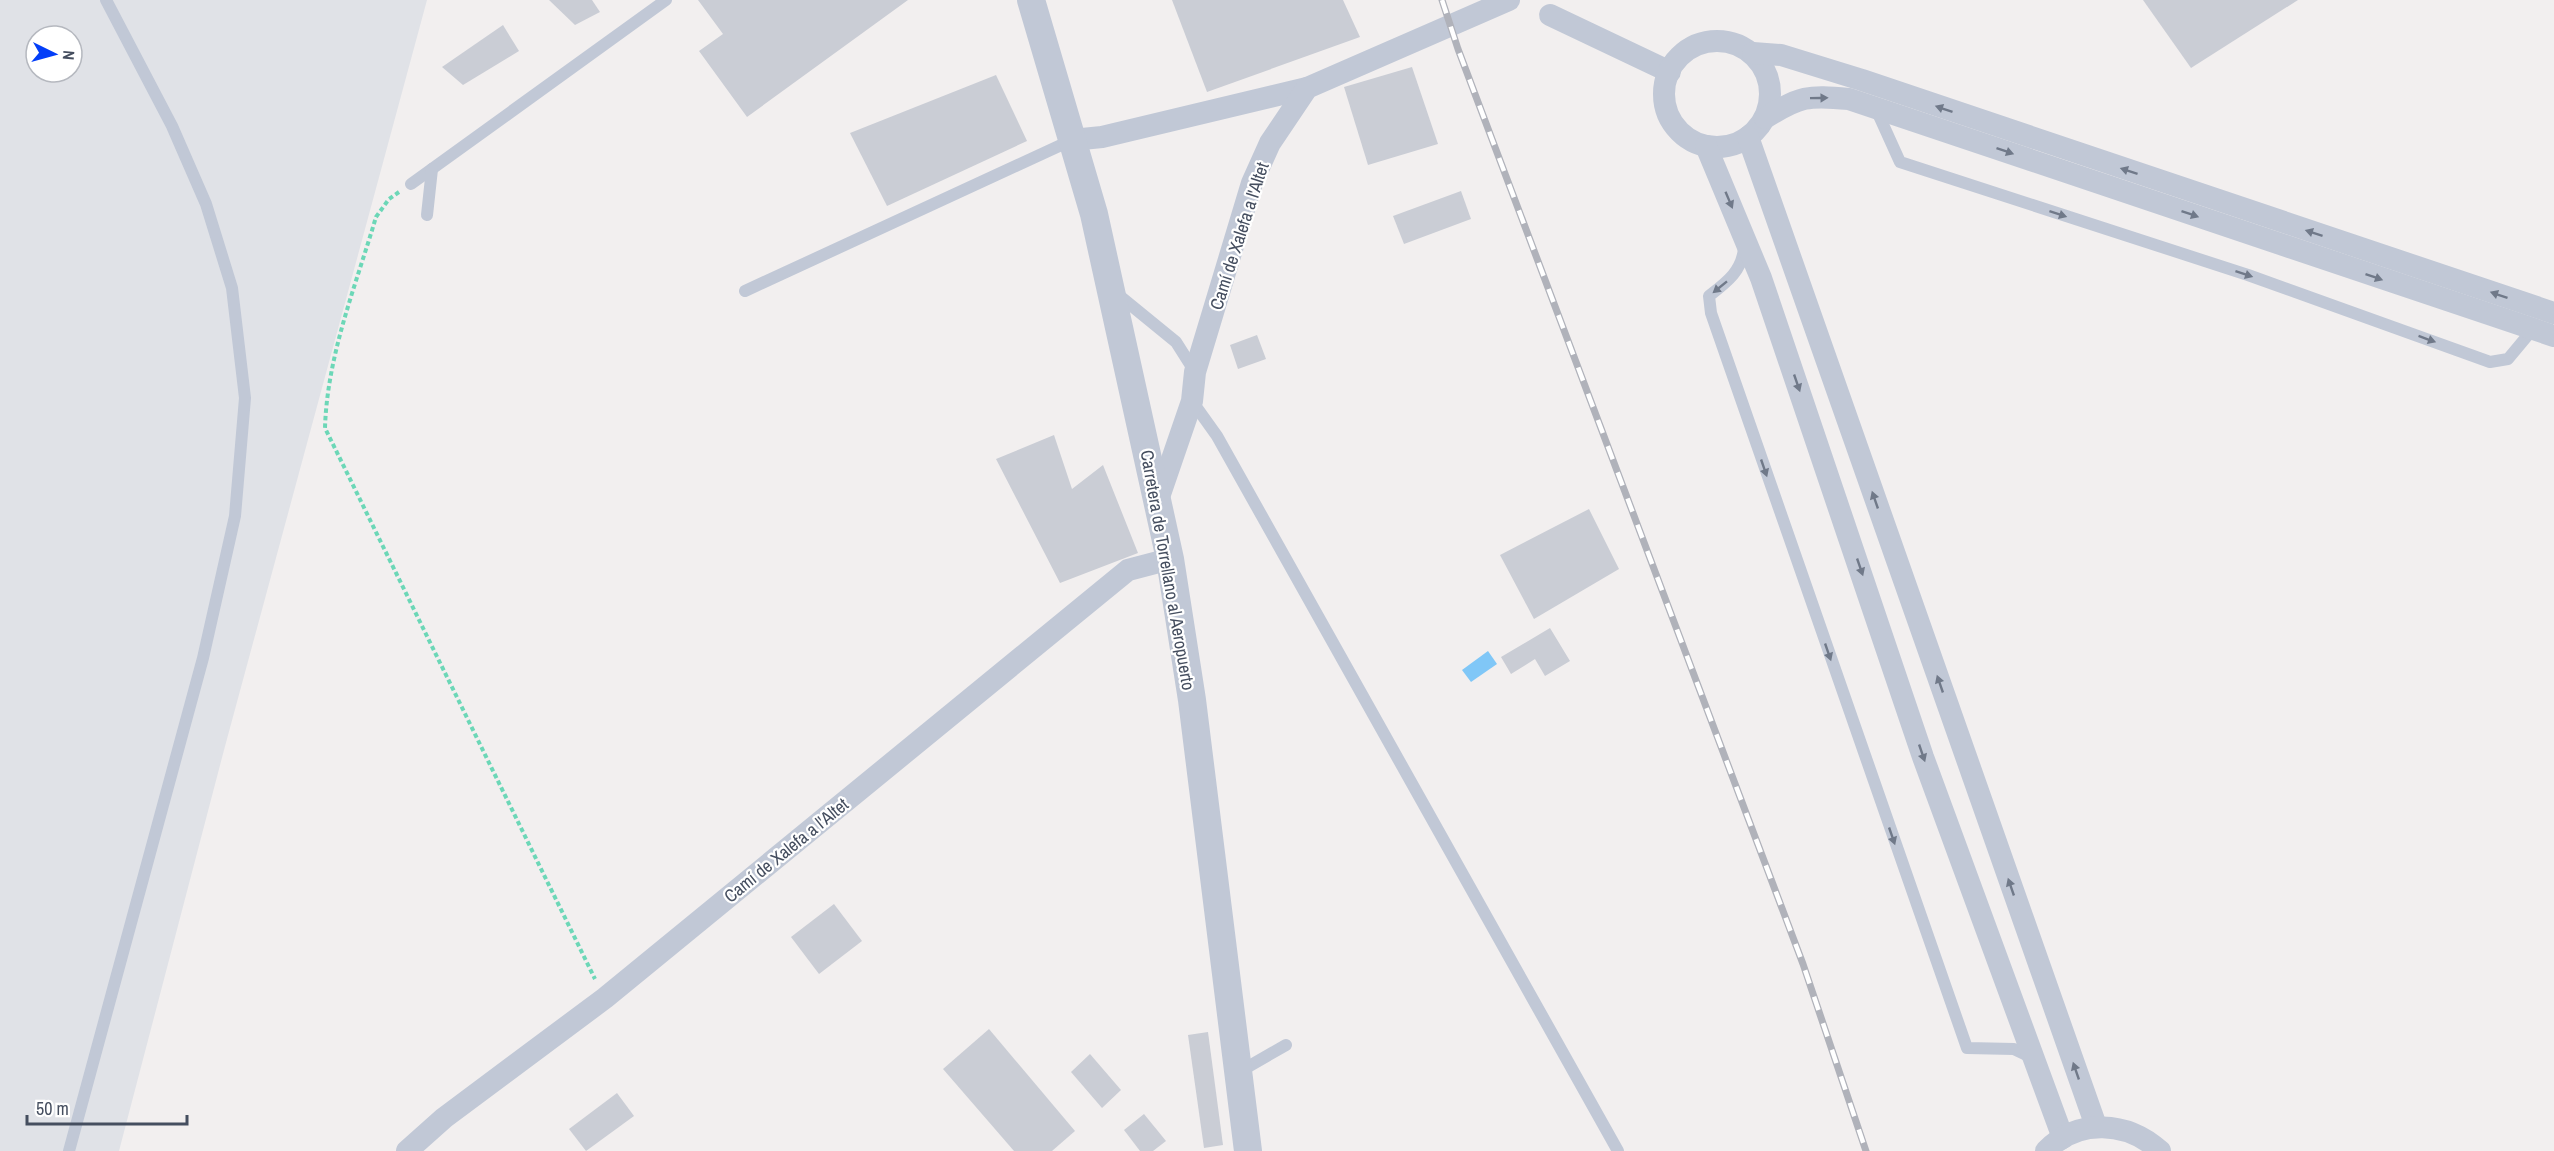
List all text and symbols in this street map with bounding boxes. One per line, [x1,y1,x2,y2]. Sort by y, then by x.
north arrow [24,24,84,84]
text: N [58,50,80,61]
one-way arrow [1809,93,1828,102]
one-way arrow [1935,103,1953,113]
one-way arrow [1996,147,2014,157]
street label: Camí de Xalefa a l'Altet [1203,159,1275,313]
one-way arrow [2120,166,2138,176]
one-way arrow [1724,192,1734,210]
one-way arrow [2049,209,2067,219]
one-way arrow [2181,209,2199,219]
one-way arrow [2305,228,2323,237]
one-way arrow [2235,270,2253,279]
one-way arrow [2365,272,2383,282]
one-way arrow [1712,280,1728,293]
one-way arrow [2490,289,2508,299]
one-way arrow [2418,335,2436,345]
one-way arrow [1792,374,1802,392]
street label: Carretera de Torrellano al Aeropuerto [1135,448,1201,692]
one-way arrow [1760,459,1770,477]
one-way arrow [1870,490,1880,508]
one-way arrow [1856,558,1866,576]
one-way arrow [1824,643,1834,661]
one-way arrow [1934,674,1944,692]
one-way arrow [1917,744,1927,762]
street label: Camí de Xalefa a l'Altet [718,792,854,908]
one-way arrow [1888,827,1898,845]
one-way arrow [2006,878,2016,896]
one-way arrow [2071,1062,2081,1080]
scale bar [27,1088,188,1126]
text: 50 m [36,1096,69,1121]

